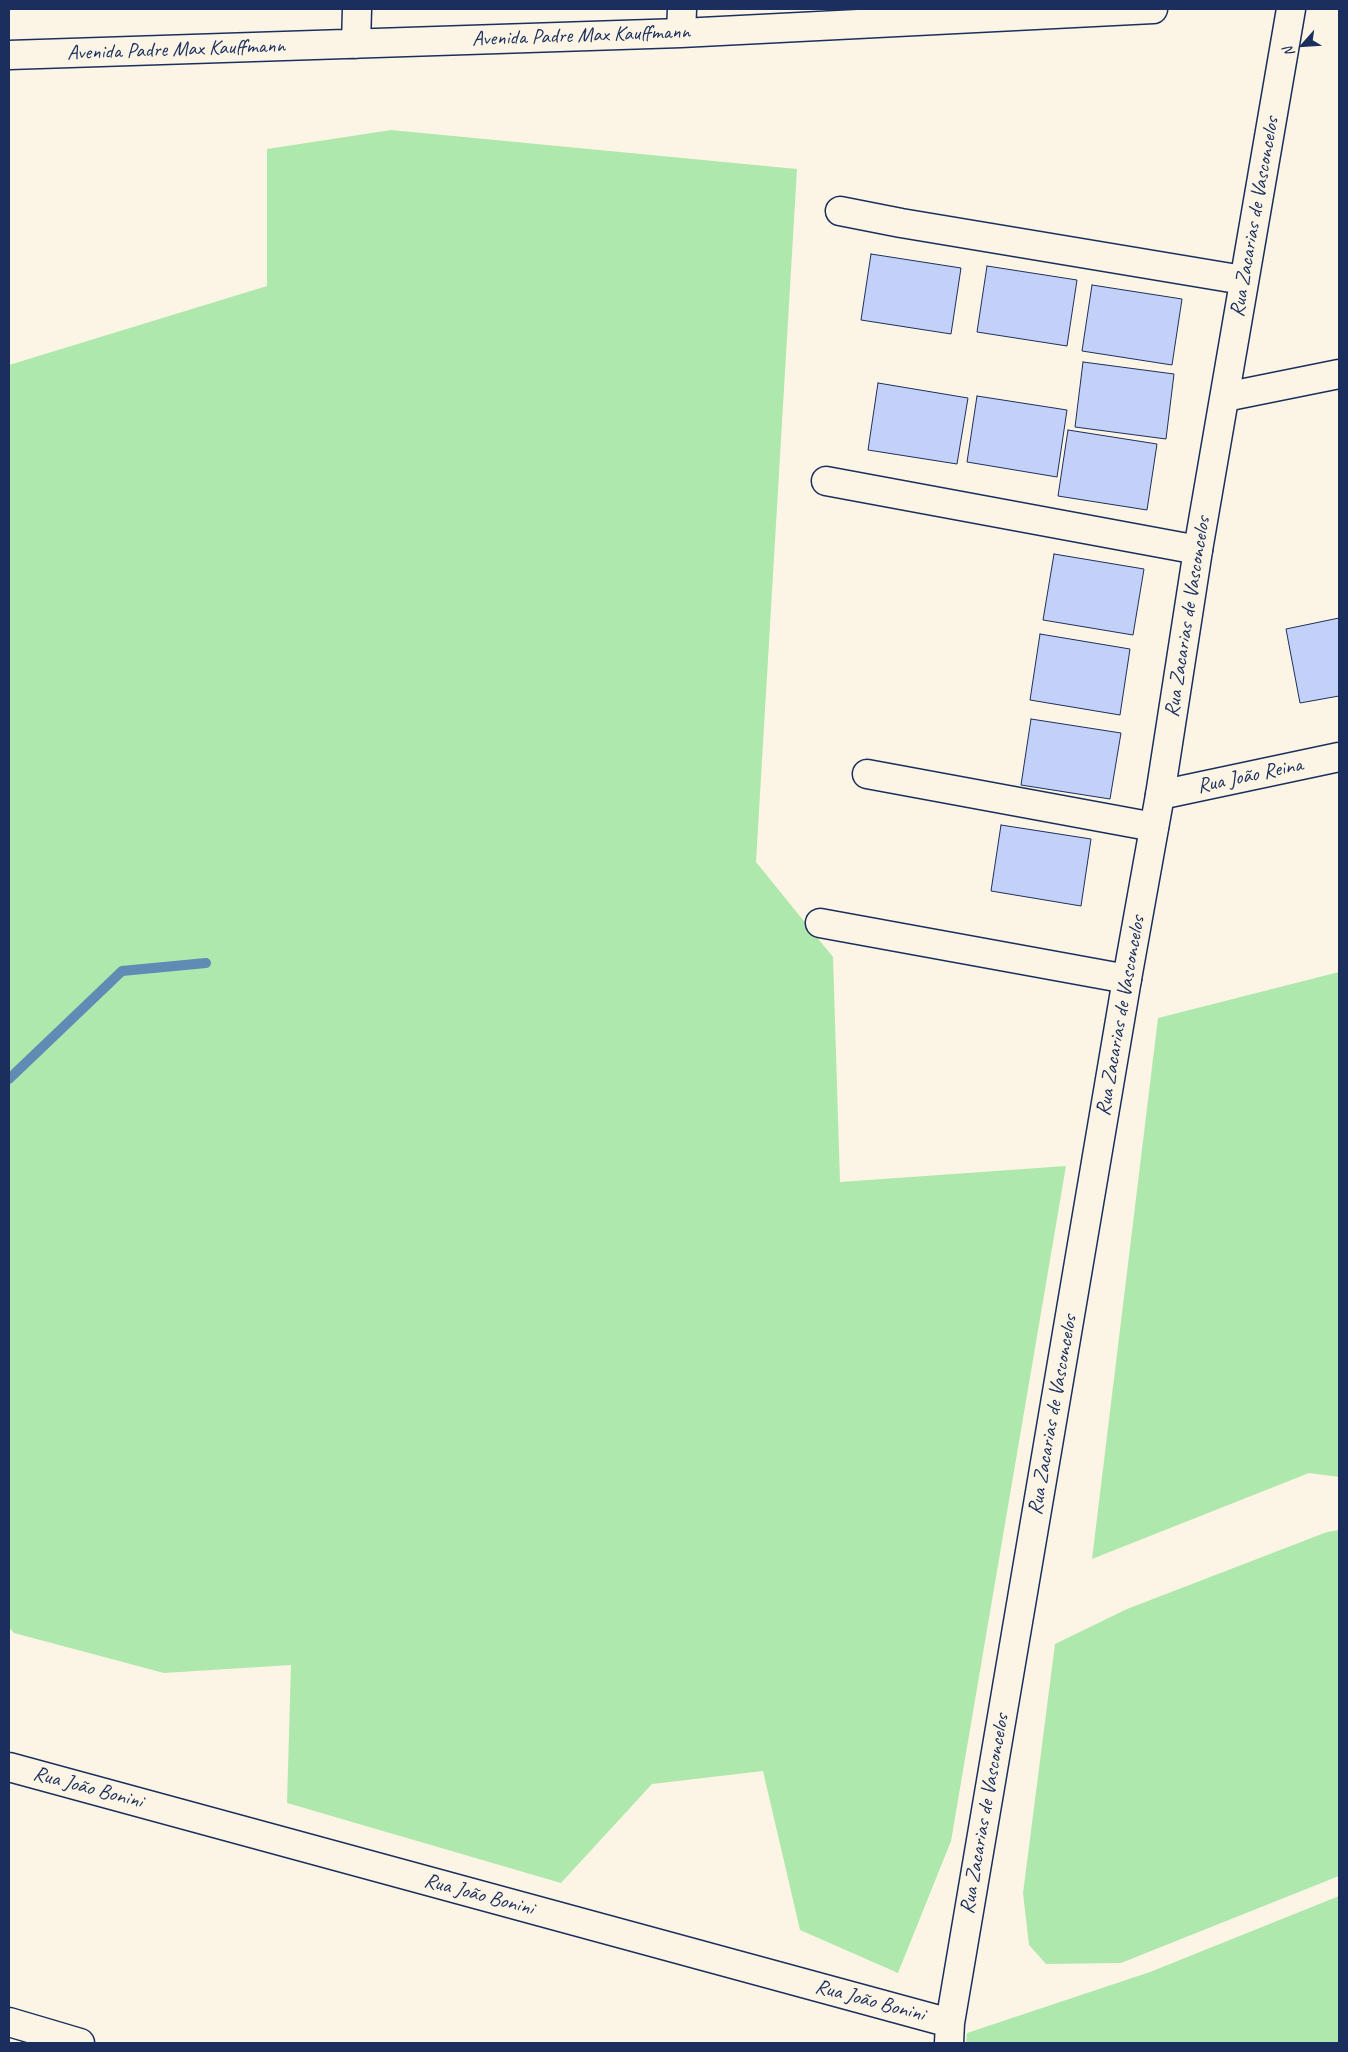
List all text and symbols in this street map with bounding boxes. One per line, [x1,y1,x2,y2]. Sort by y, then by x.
street label: Avenida Padre Max Kauffmann [472,20,690,52]
north arrow [1278,20,1328,70]
street label: Avenida Padre Max Kauffmann [67,34,285,66]
text: N [1280,44,1299,59]
street label: Rua Zacarias de Vasconcelos [1225,115,1285,319]
street label: Rua Zacarias de Vasconcelos [1160,515,1216,719]
street label: Rua João Reina [1195,753,1305,799]
street label: Rua Zacarias de Vasconcelos [1091,914,1151,1118]
street label: Rua Zacarias de Vasconcelos [1023,1313,1083,1517]
street label: Rua Zacarias de Vasconcelos [955,1712,1015,1916]
street label: Rua João Bonini [30,1761,146,1815]
street label: Rua João Bonini [421,1868,537,1922]
street label: Rua João Bonini [812,1974,928,2028]

